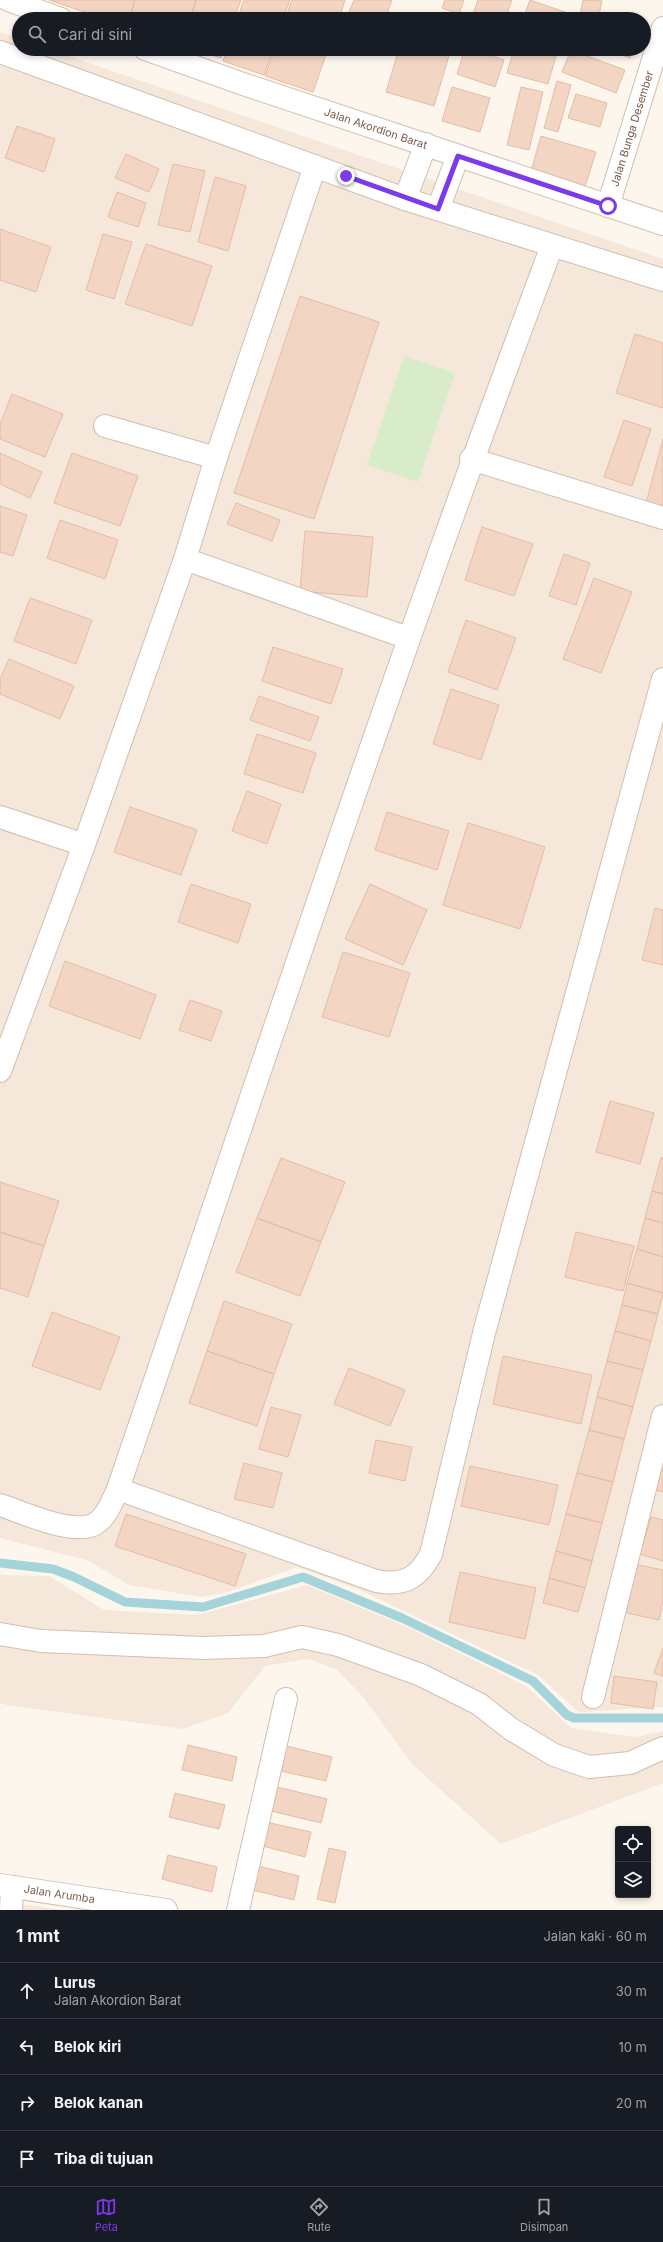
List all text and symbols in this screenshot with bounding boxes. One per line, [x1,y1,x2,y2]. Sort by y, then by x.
search box [12,12,651,56]
icon: search [26,23,48,45]
text: Cari di sini [58,25,132,44]
street label: Jalan Bunga Desember [607,69,656,188]
street label: Jalan Akordion Barat [322,105,430,152]
route end [337,167,355,185]
route start [599,197,617,215]
map controls [615,1826,651,1898]
button: locate [615,1826,651,1862]
button: layers [615,1862,651,1898]
street label: Jalan Arumba [23,1882,96,1906]
text: 1 mnt [16,1926,60,1946]
text: Jalan kaki · 60 m [543,1928,647,1944]
text: Lurus [54,1973,96,1992]
icon: ahead [16,1980,38,2002]
text: 30 m [616,1983,647,1999]
text: Jalan Akordion Barat [54,1992,181,2008]
icon: left [16,2036,38,2058]
text: Belok kiri [54,2037,121,2056]
text: 10 m [618,2039,647,2055]
icon: right [16,2092,38,2114]
text: Belok kanan [54,2093,143,2112]
text: 20 m [616,2095,647,2111]
icon: arrive [16,2148,38,2170]
text: Tiba di tujuan [54,2149,153,2168]
tab: Peta [95,2196,118,2234]
tab: Rute [307,2196,331,2234]
tab: Disimpan [520,2196,568,2234]

